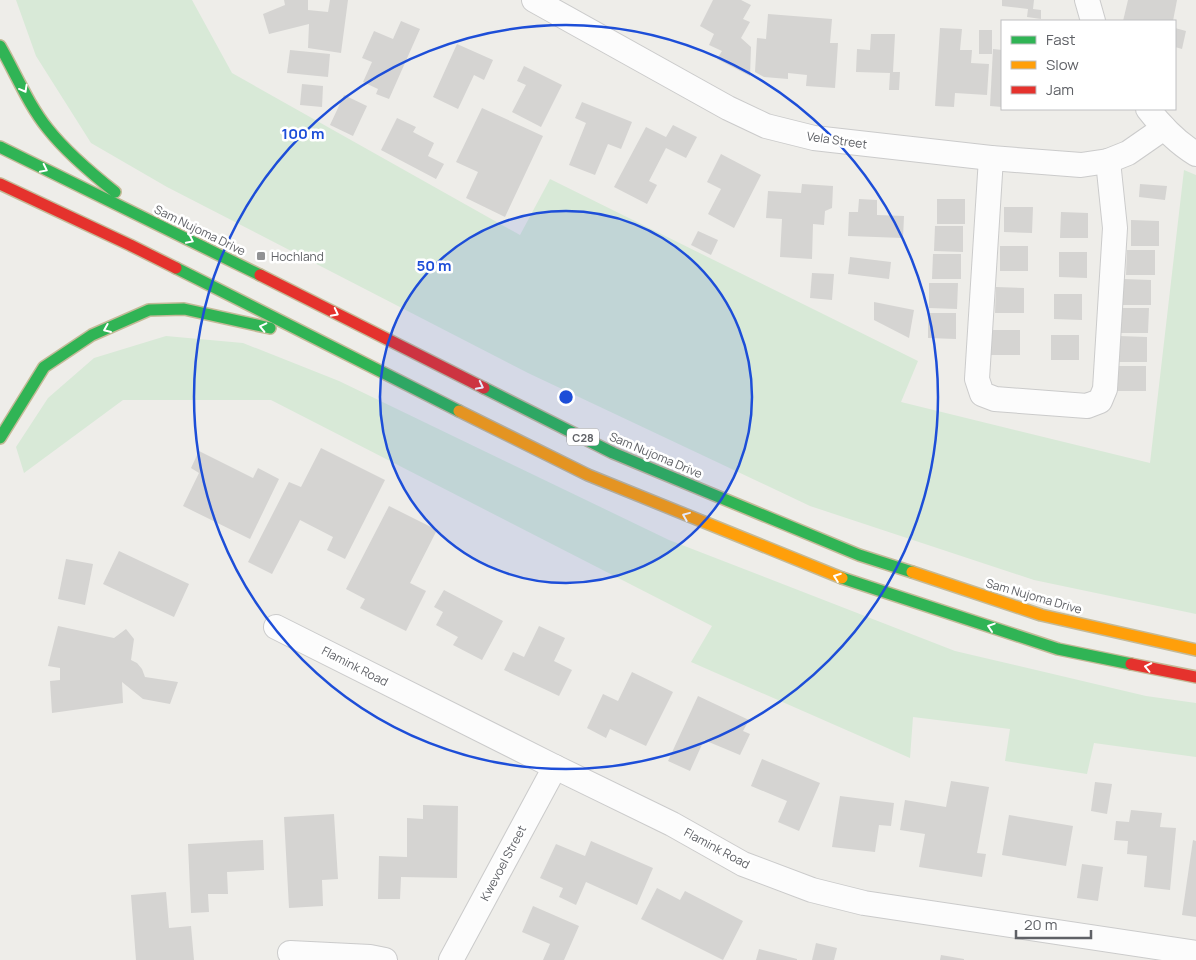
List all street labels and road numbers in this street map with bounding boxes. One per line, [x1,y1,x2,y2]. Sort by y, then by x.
street label: Vela Street [806,127,868,153]
street label: Sam Nujoma Drive [152,201,248,259]
road number: C28 [567,428,599,446]
street label: Sam Nujoma Drive [607,428,705,482]
street label: Sam Nujoma Drive [984,574,1084,618]
street label: Flamink Road [319,642,391,690]
street label: Kwevoel Street [476,822,530,904]
street label: Flamink Road [681,823,753,873]

